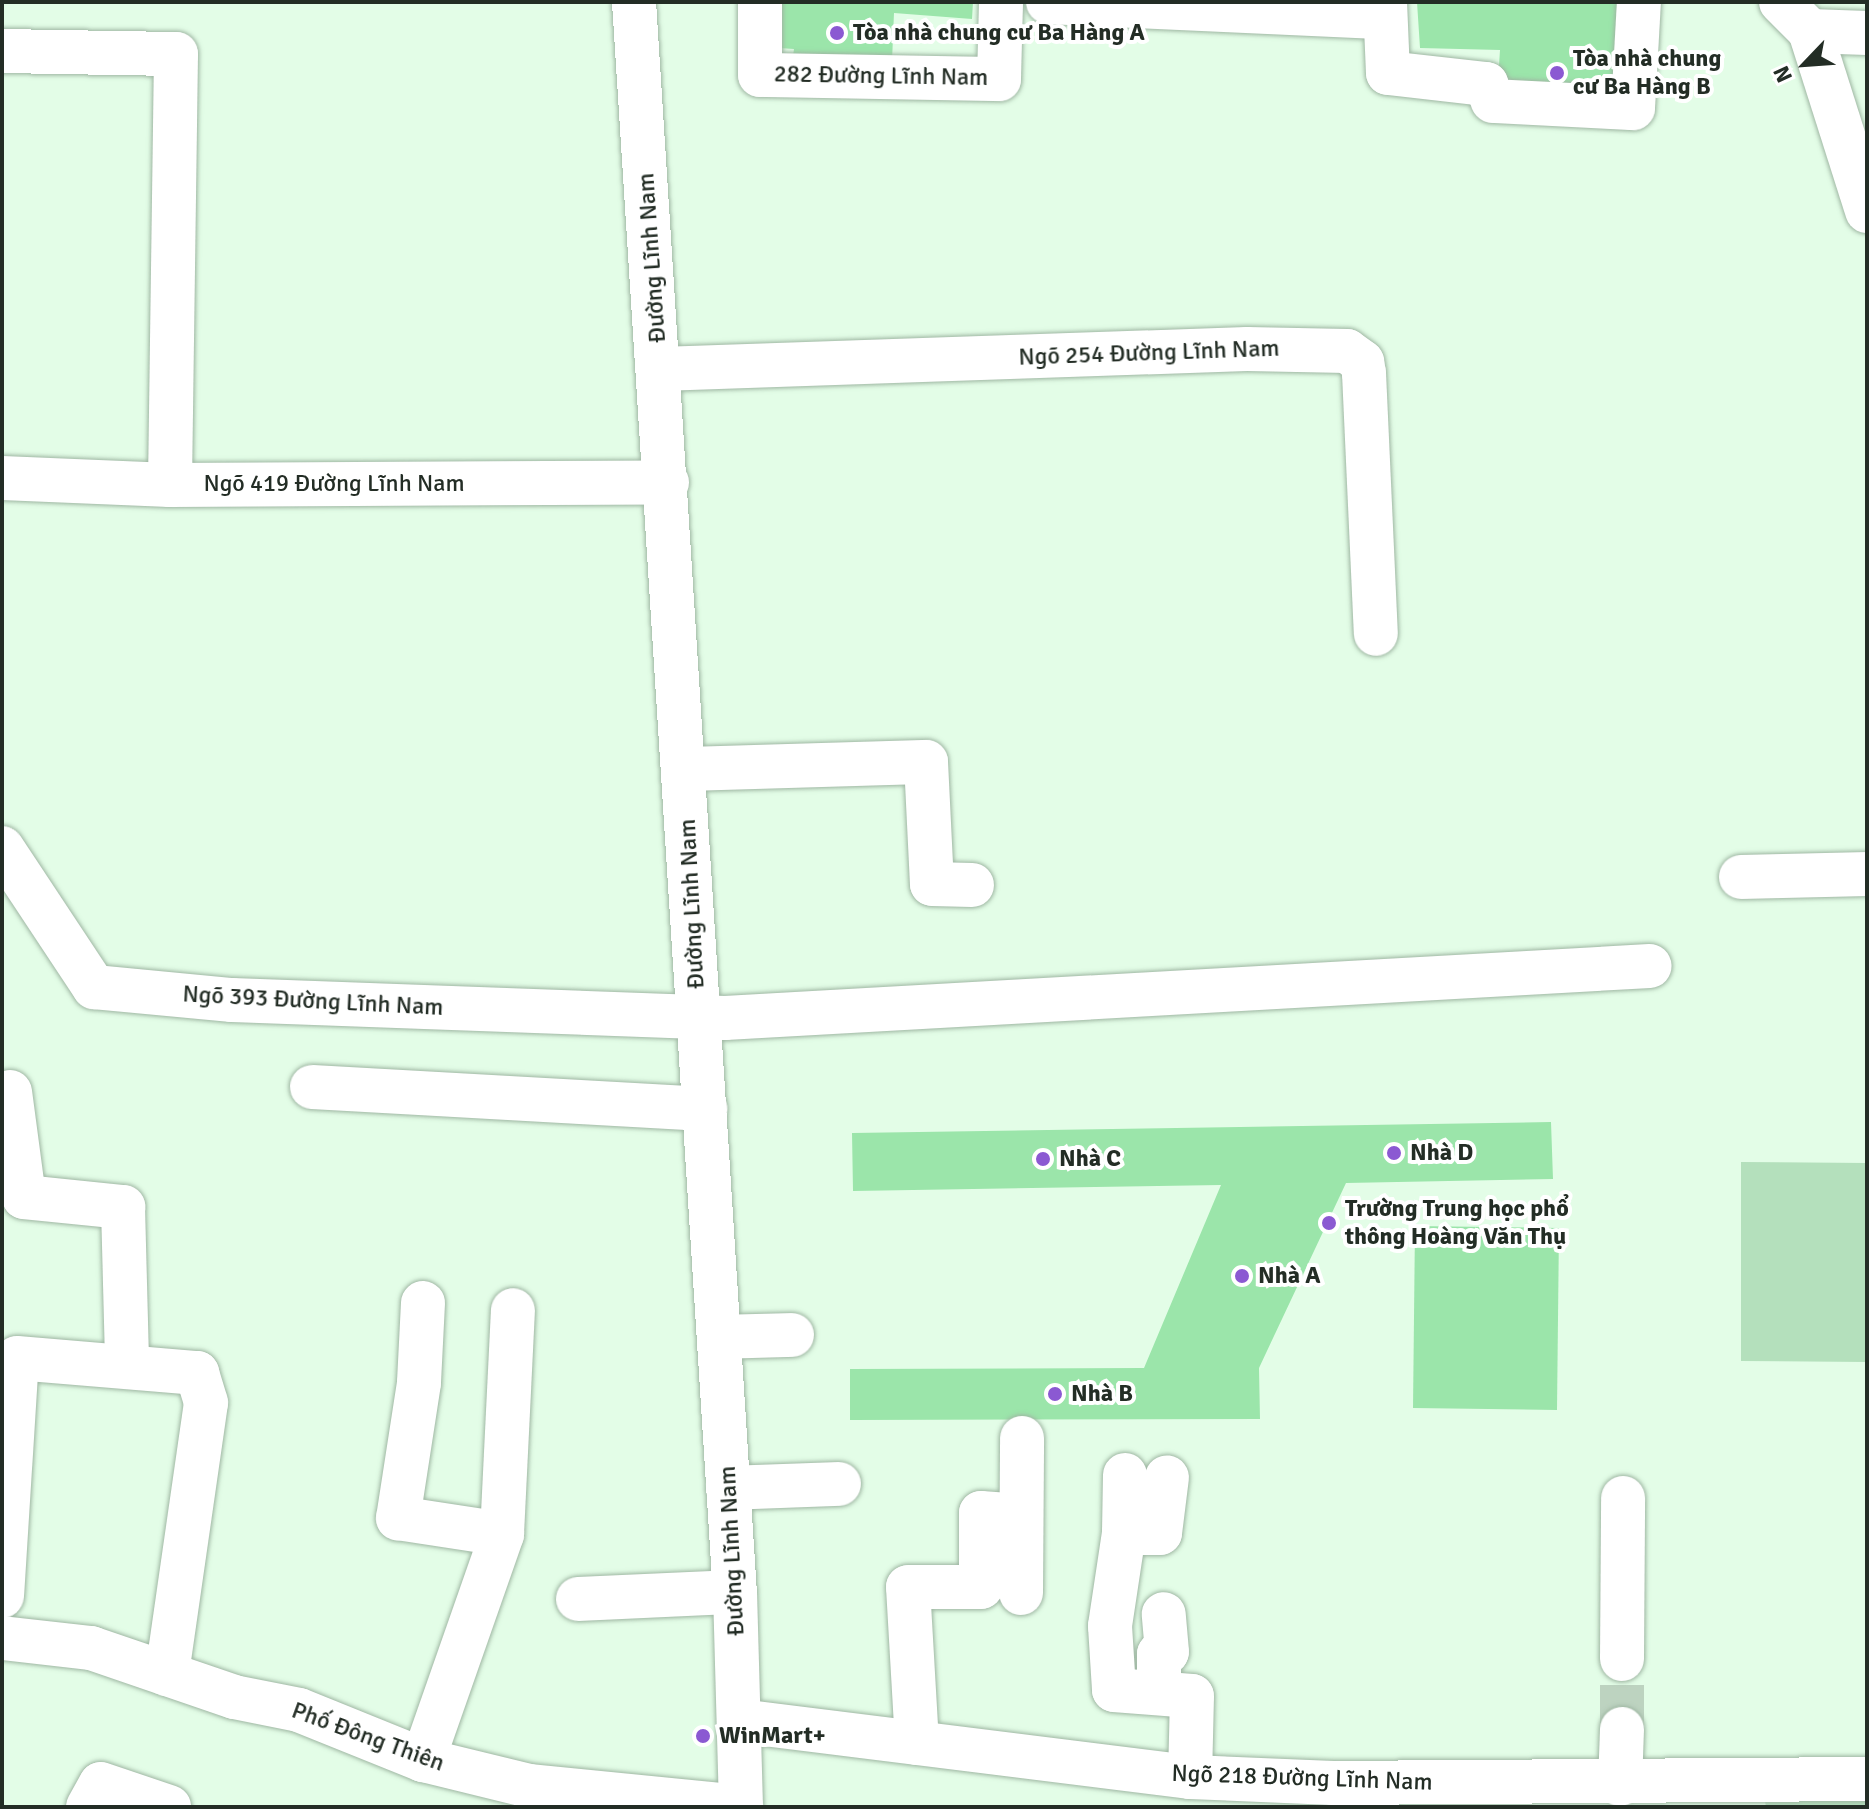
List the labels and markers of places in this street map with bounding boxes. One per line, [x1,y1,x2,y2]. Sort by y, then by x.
place label: Tòa nhà chung cư Ba Hàng A [853,19,1145,47]
marker: Tòa nhà chung cư Ba Hàng A [828,24,846,42]
place label: Tòa nhà chung cư Ba Hàng B [1573,45,1721,101]
marker: Tòa nhà chung cư Ba Hàng B [1548,64,1566,82]
place label: Nhà D [1410,1139,1473,1167]
marker: Nhà D [1385,1144,1403,1162]
place label: Nhà C [1059,1145,1121,1173]
marker: Nhà C [1034,1150,1052,1168]
place label: Trường Trung học phổ thông Hoàng Văn Thụ [1345,1195,1569,1251]
marker: Trường Trung học phổ thông Hoàng Văn Thụ [1320,1214,1338,1232]
place label: Nhà A [1258,1262,1321,1290]
marker: Nhà A [1233,1267,1251,1285]
place label: Nhà B [1071,1380,1133,1408]
marker: Nhà B [1046,1385,1064,1403]
place label: WinMart+ [719,1722,826,1750]
marker: WinMart+ [694,1727,712,1745]

